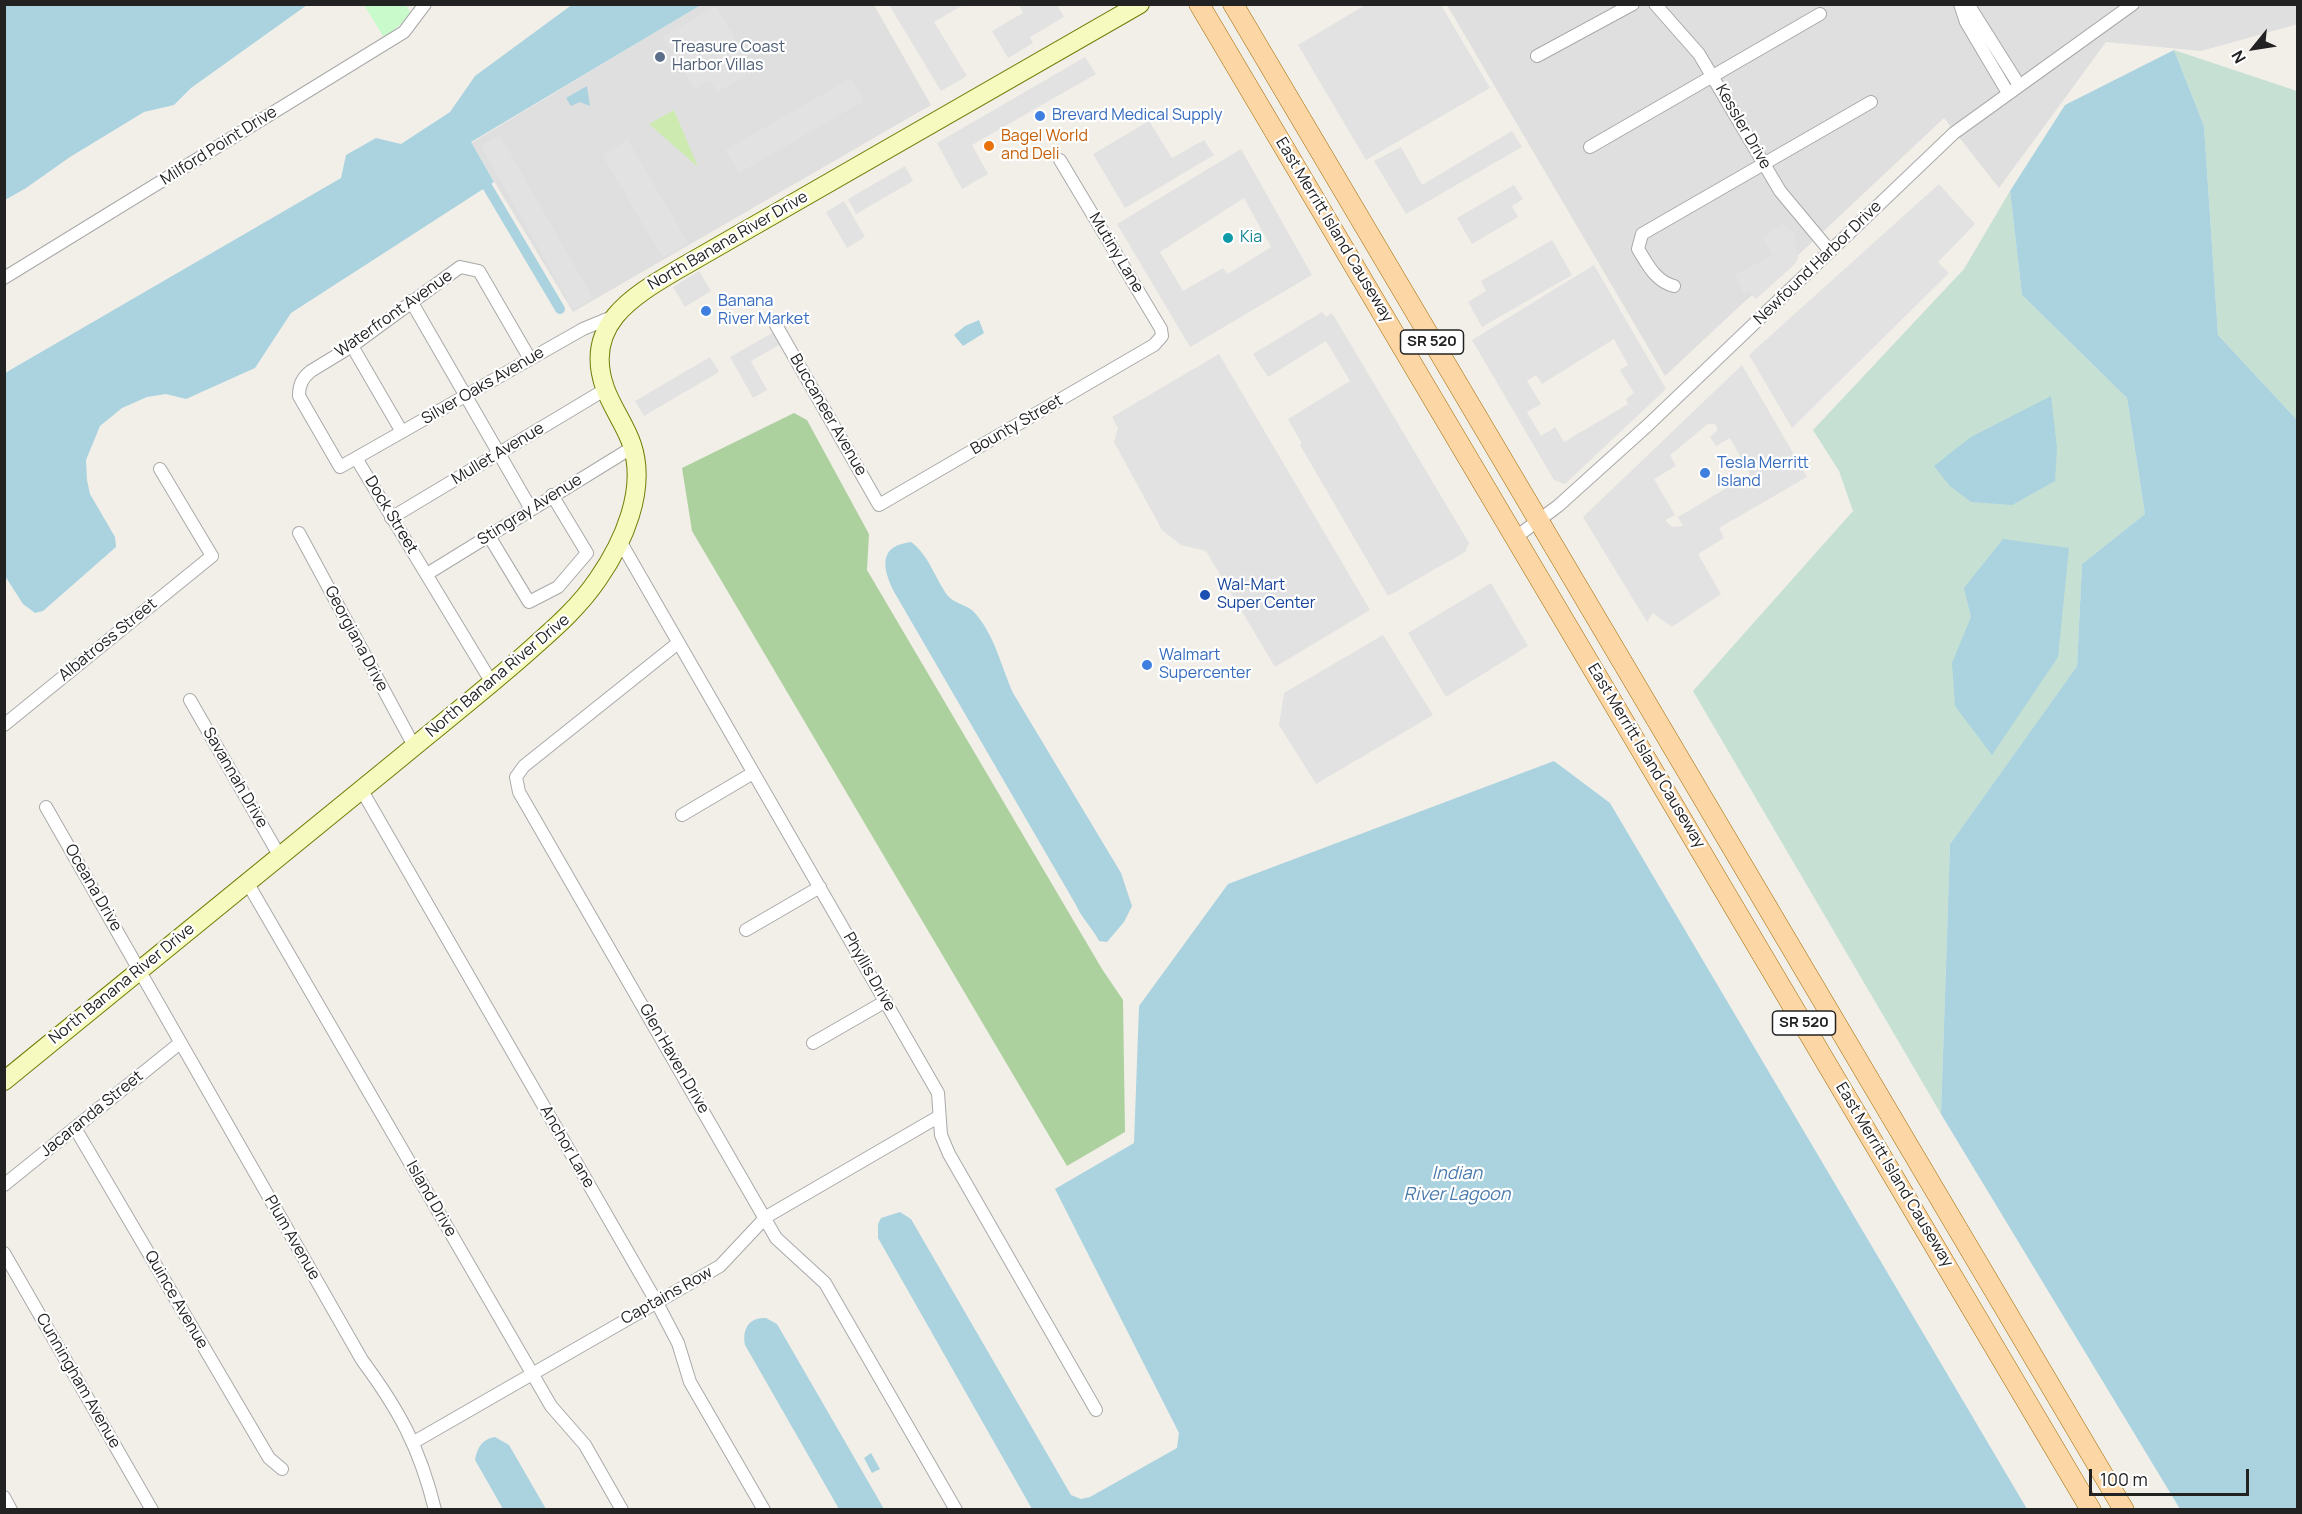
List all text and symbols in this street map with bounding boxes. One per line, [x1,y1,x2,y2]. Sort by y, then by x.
north arrow [2224,18,2284,78]
place label: Treasure Coast Harbor Villas [672,38,785,76]
text: N [2226,47,2251,67]
marker: Treasure Coast Harbor Villas [653,50,667,64]
street label: Kessler Drive [1711,81,1775,173]
street label: Milford Point Drive [157,103,281,189]
place label: Brevard Medical Supply [1052,106,1222,126]
marker: Brevard Medical Supply [1033,109,1047,123]
place label: Bagel World and Deli [1001,127,1088,165]
street label: East Merritt Island Causeway [1271,134,1397,326]
marker: Bagel World and Deli [982,139,996,153]
street label: North Banana River Drive [645,187,811,295]
street label: Newfound Harbor Drive [1750,197,1886,329]
street label: Mutiny Lane [1085,210,1147,296]
place label: Kia [1240,228,1262,248]
marker: Kia [1221,231,1235,245]
street label: Waterfront Avenue [332,266,456,362]
place label: Banana River Market [718,292,810,330]
marker: Banana River Market [699,304,713,318]
road number: SR 520 [1400,330,1464,354]
street label: Silver Oaks Avenue [418,343,548,429]
street label: Buccaneer Avenue [785,351,871,479]
street label: Bounty Street [968,391,1066,459]
street label: Mullet Avenue [448,419,548,489]
place label: Tesla Merritt Island [1717,454,1809,492]
marker: Tesla Merritt Island [1698,466,1712,480]
street label: Stingray Avenue [474,470,586,550]
street label: Dock Street [360,473,422,557]
place label: Wal-Mart Super Center [1217,576,1315,614]
street label: Georgiana Drive [320,583,392,695]
marker: Wal-Mart Super Center [1198,588,1212,602]
street label: Albatross Street [55,595,161,685]
street label: North Banana River Drive [422,610,574,742]
place label: Walmart Supercenter [1159,646,1251,684]
marker: Walmart Supercenter [1140,658,1154,672]
street label: East Merritt Island Causeway [1583,660,1709,852]
street label: Savannah Drive [198,724,272,832]
street label: Oceana Drive [60,841,126,935]
street label: North Banana River Drive [45,919,199,1049]
street label: Phyllis Drive [839,929,899,1015]
street label: Glen Haven Drive [635,1001,713,1117]
road number: SR 520 [1772,1011,1836,1035]
street label: Jacaranda Street [37,1067,147,1161]
street label: East Merritt Island Causeway [1831,1079,1957,1271]
street label: Anchor Lane [536,1102,598,1192]
street label: Island Drive [402,1158,460,1240]
water label: Indian River Lagoon [1404,1163,1510,1206]
street label: Plum Avenue [260,1192,324,1284]
street label: Quince Avenue [140,1247,212,1353]
street label: Captains Row [618,1263,716,1329]
street label: Cunningham Avenue [32,1310,124,1452]
scale bar [2092,1457,2252,1495]
text: 100 m [2100,1467,2148,1491]

